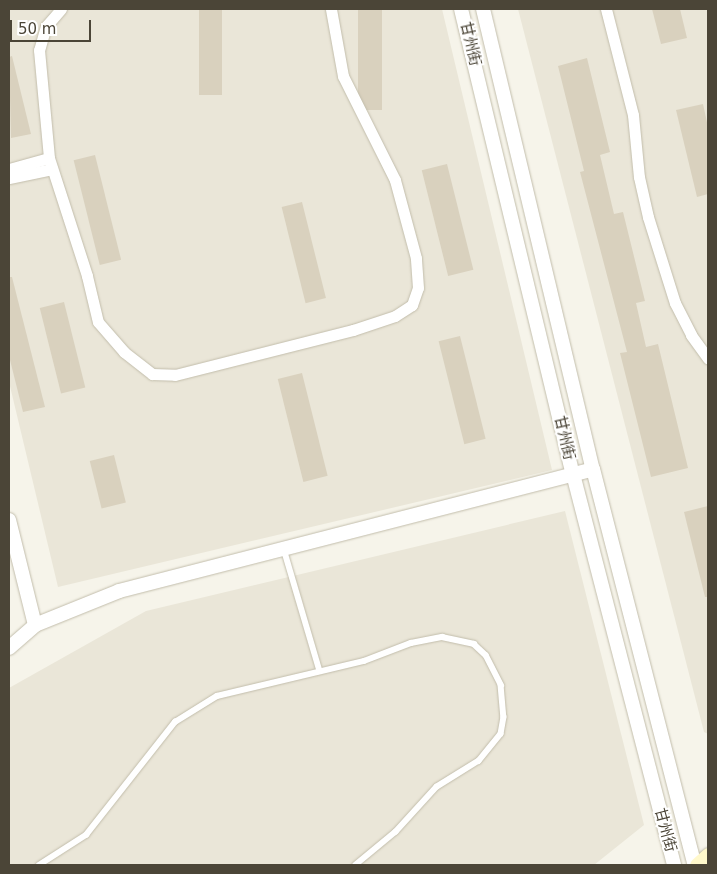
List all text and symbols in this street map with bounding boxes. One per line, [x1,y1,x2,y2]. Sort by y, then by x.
scale bar [12,10,94,42]
text: 50 m [18,20,56,38]
street label: 甘州街 [456,20,484,68]
street label: 甘州街 [550,414,578,462]
street label: 甘州街 [650,806,680,854]

